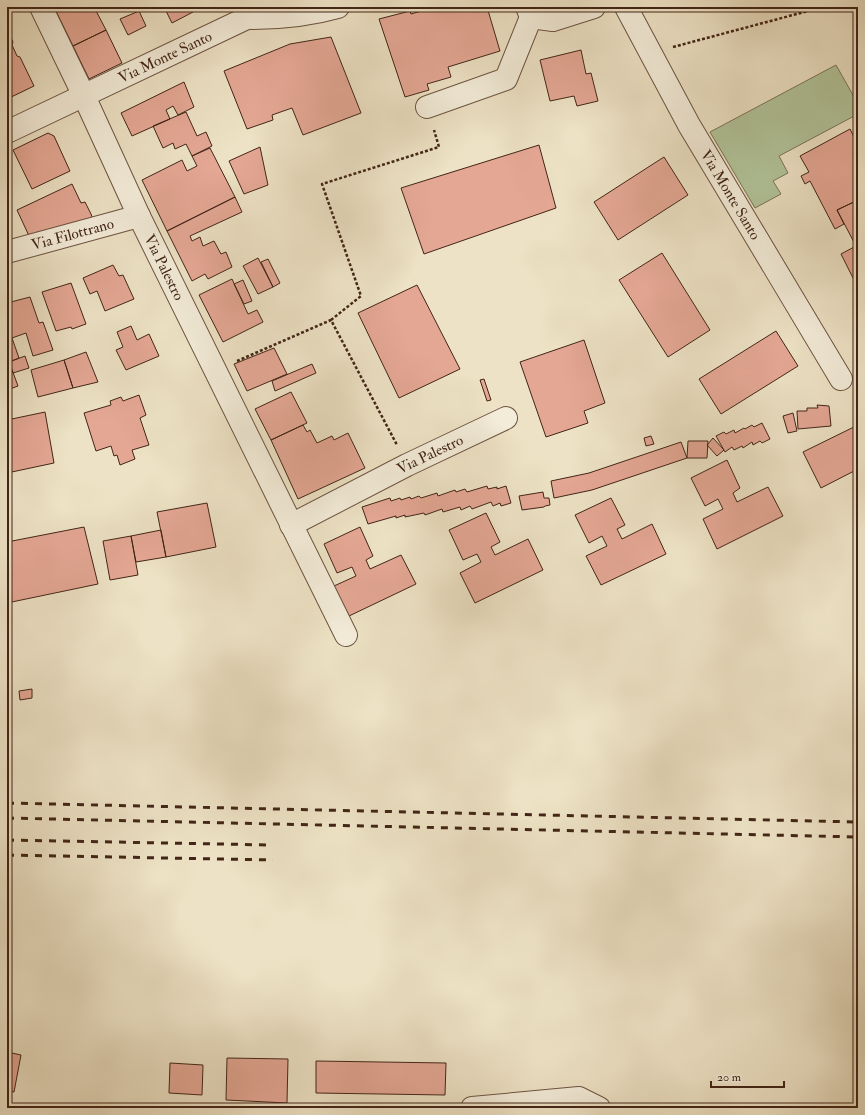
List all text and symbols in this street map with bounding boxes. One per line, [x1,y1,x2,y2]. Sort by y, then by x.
street label: Via Monte Santo [115,26,215,87]
street label: Via Monte Santo [696,146,765,243]
street label: Via Filottrano [29,214,116,254]
street label: Via Palestro [140,231,189,303]
street label: Via Palestro [393,430,466,478]
scale bar [711,1063,784,1089]
text: 20 m [717,1070,742,1085]

